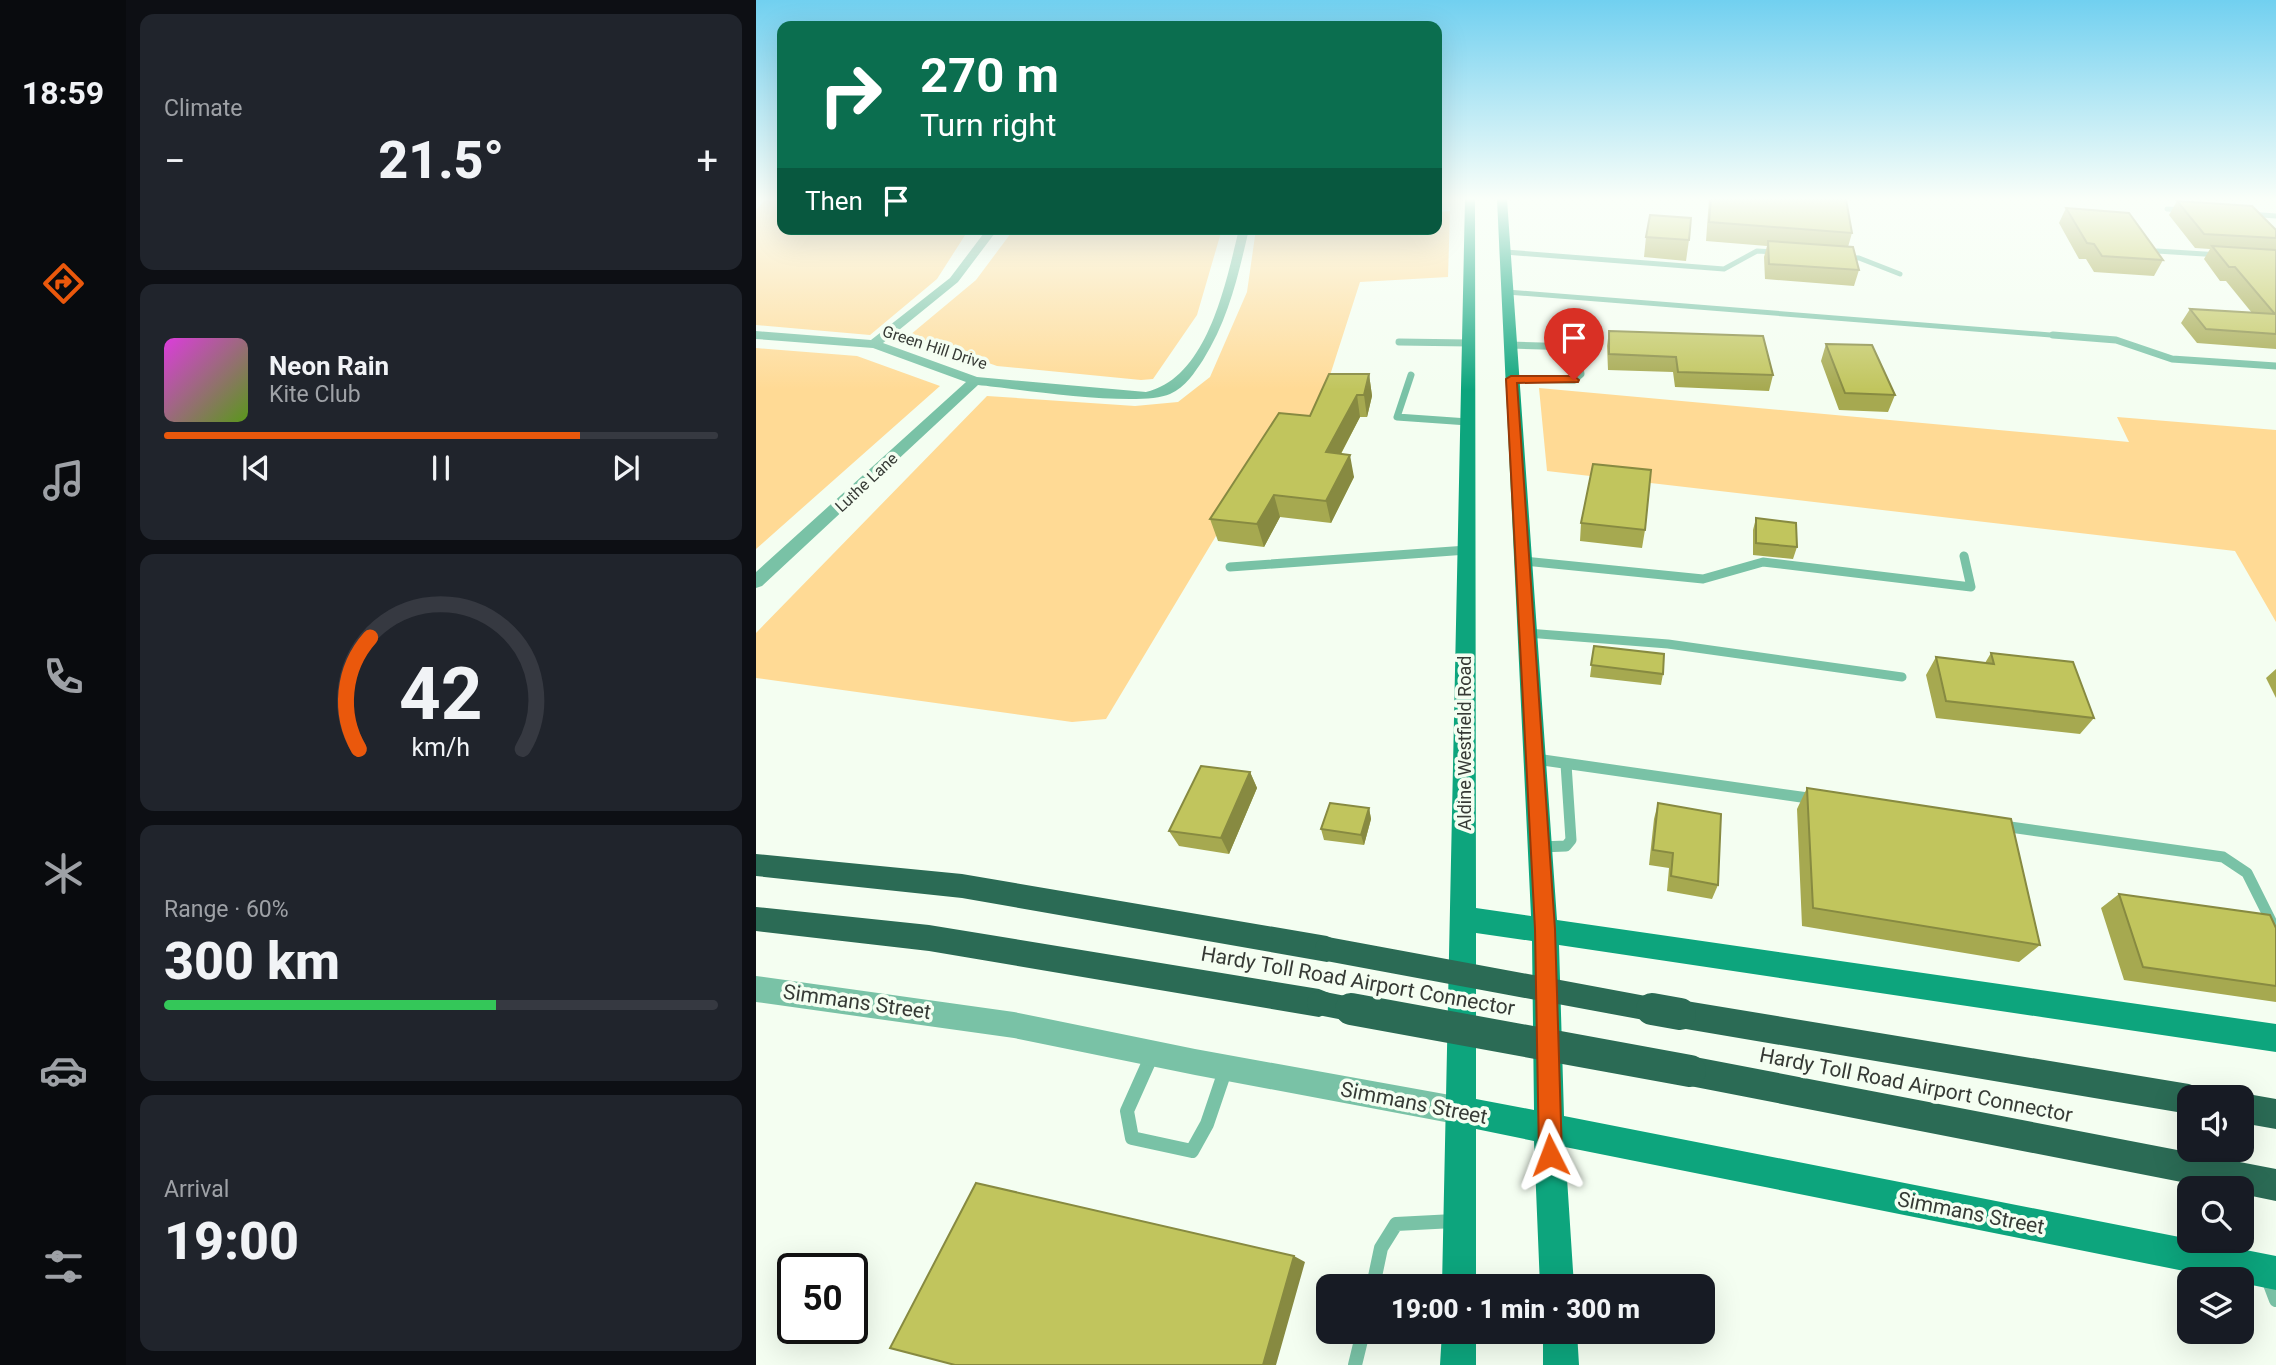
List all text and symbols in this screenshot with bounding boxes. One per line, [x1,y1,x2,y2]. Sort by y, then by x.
text: 270 m [920,47,1059,104]
icon: right [805,49,896,140]
text: 18:59 [22,74,104,112]
text: Climate [164,95,243,122]
text: Turn right [920,106,1056,144]
text: 21.5° [378,130,504,191]
text: − [164,139,186,183]
text: + [696,139,718,183]
icon: arrive [877,182,915,220]
text: Then [805,186,863,216]
icon: directions [39,259,88,308]
pin [1544,308,1604,380]
icon: arrive [1555,319,1593,357]
street label: Green Hill Drive [880,322,990,373]
text: Neon Rain [269,351,389,381]
text: Kite Club [269,381,361,408]
icon: previous [237,449,275,487]
icon: pause [422,449,460,487]
icon: next [607,449,645,487]
street label: Luthe Lane [831,449,901,516]
icon: music [39,456,88,505]
text: 42 [399,651,483,737]
icon: phone [39,652,88,701]
street label: Aldine Westfield Road [1454,656,1475,830]
text: km/h [412,732,470,761]
icon: climate [39,849,88,898]
text: Range · 60% [164,896,289,923]
text: 300 km [164,931,340,992]
street label: Hardy Toll Road Airport Connector [1199,942,1517,1020]
street label: Simmans Street [782,980,933,1024]
street label: Hardy Toll Road Airport Connector [1757,1043,2075,1127]
icon: car [39,1046,88,1095]
street label: Simmans Street [1339,1077,1489,1129]
map controls [2177,1085,2254,1344]
button: sound [2177,1085,2254,1162]
position arrow [1513,1118,1587,1192]
text: Arrival [164,1176,229,1203]
button: search [2177,1176,2254,1253]
street label: Simmans Street [1896,1187,2046,1239]
text: 19:00 [164,1211,299,1272]
icon: filters [39,1242,88,1291]
speed limit sign: 50 [777,1253,868,1344]
button: layers [2177,1267,2254,1344]
text: 19:00 · 1 min · 300 m [1391,1294,1640,1324]

